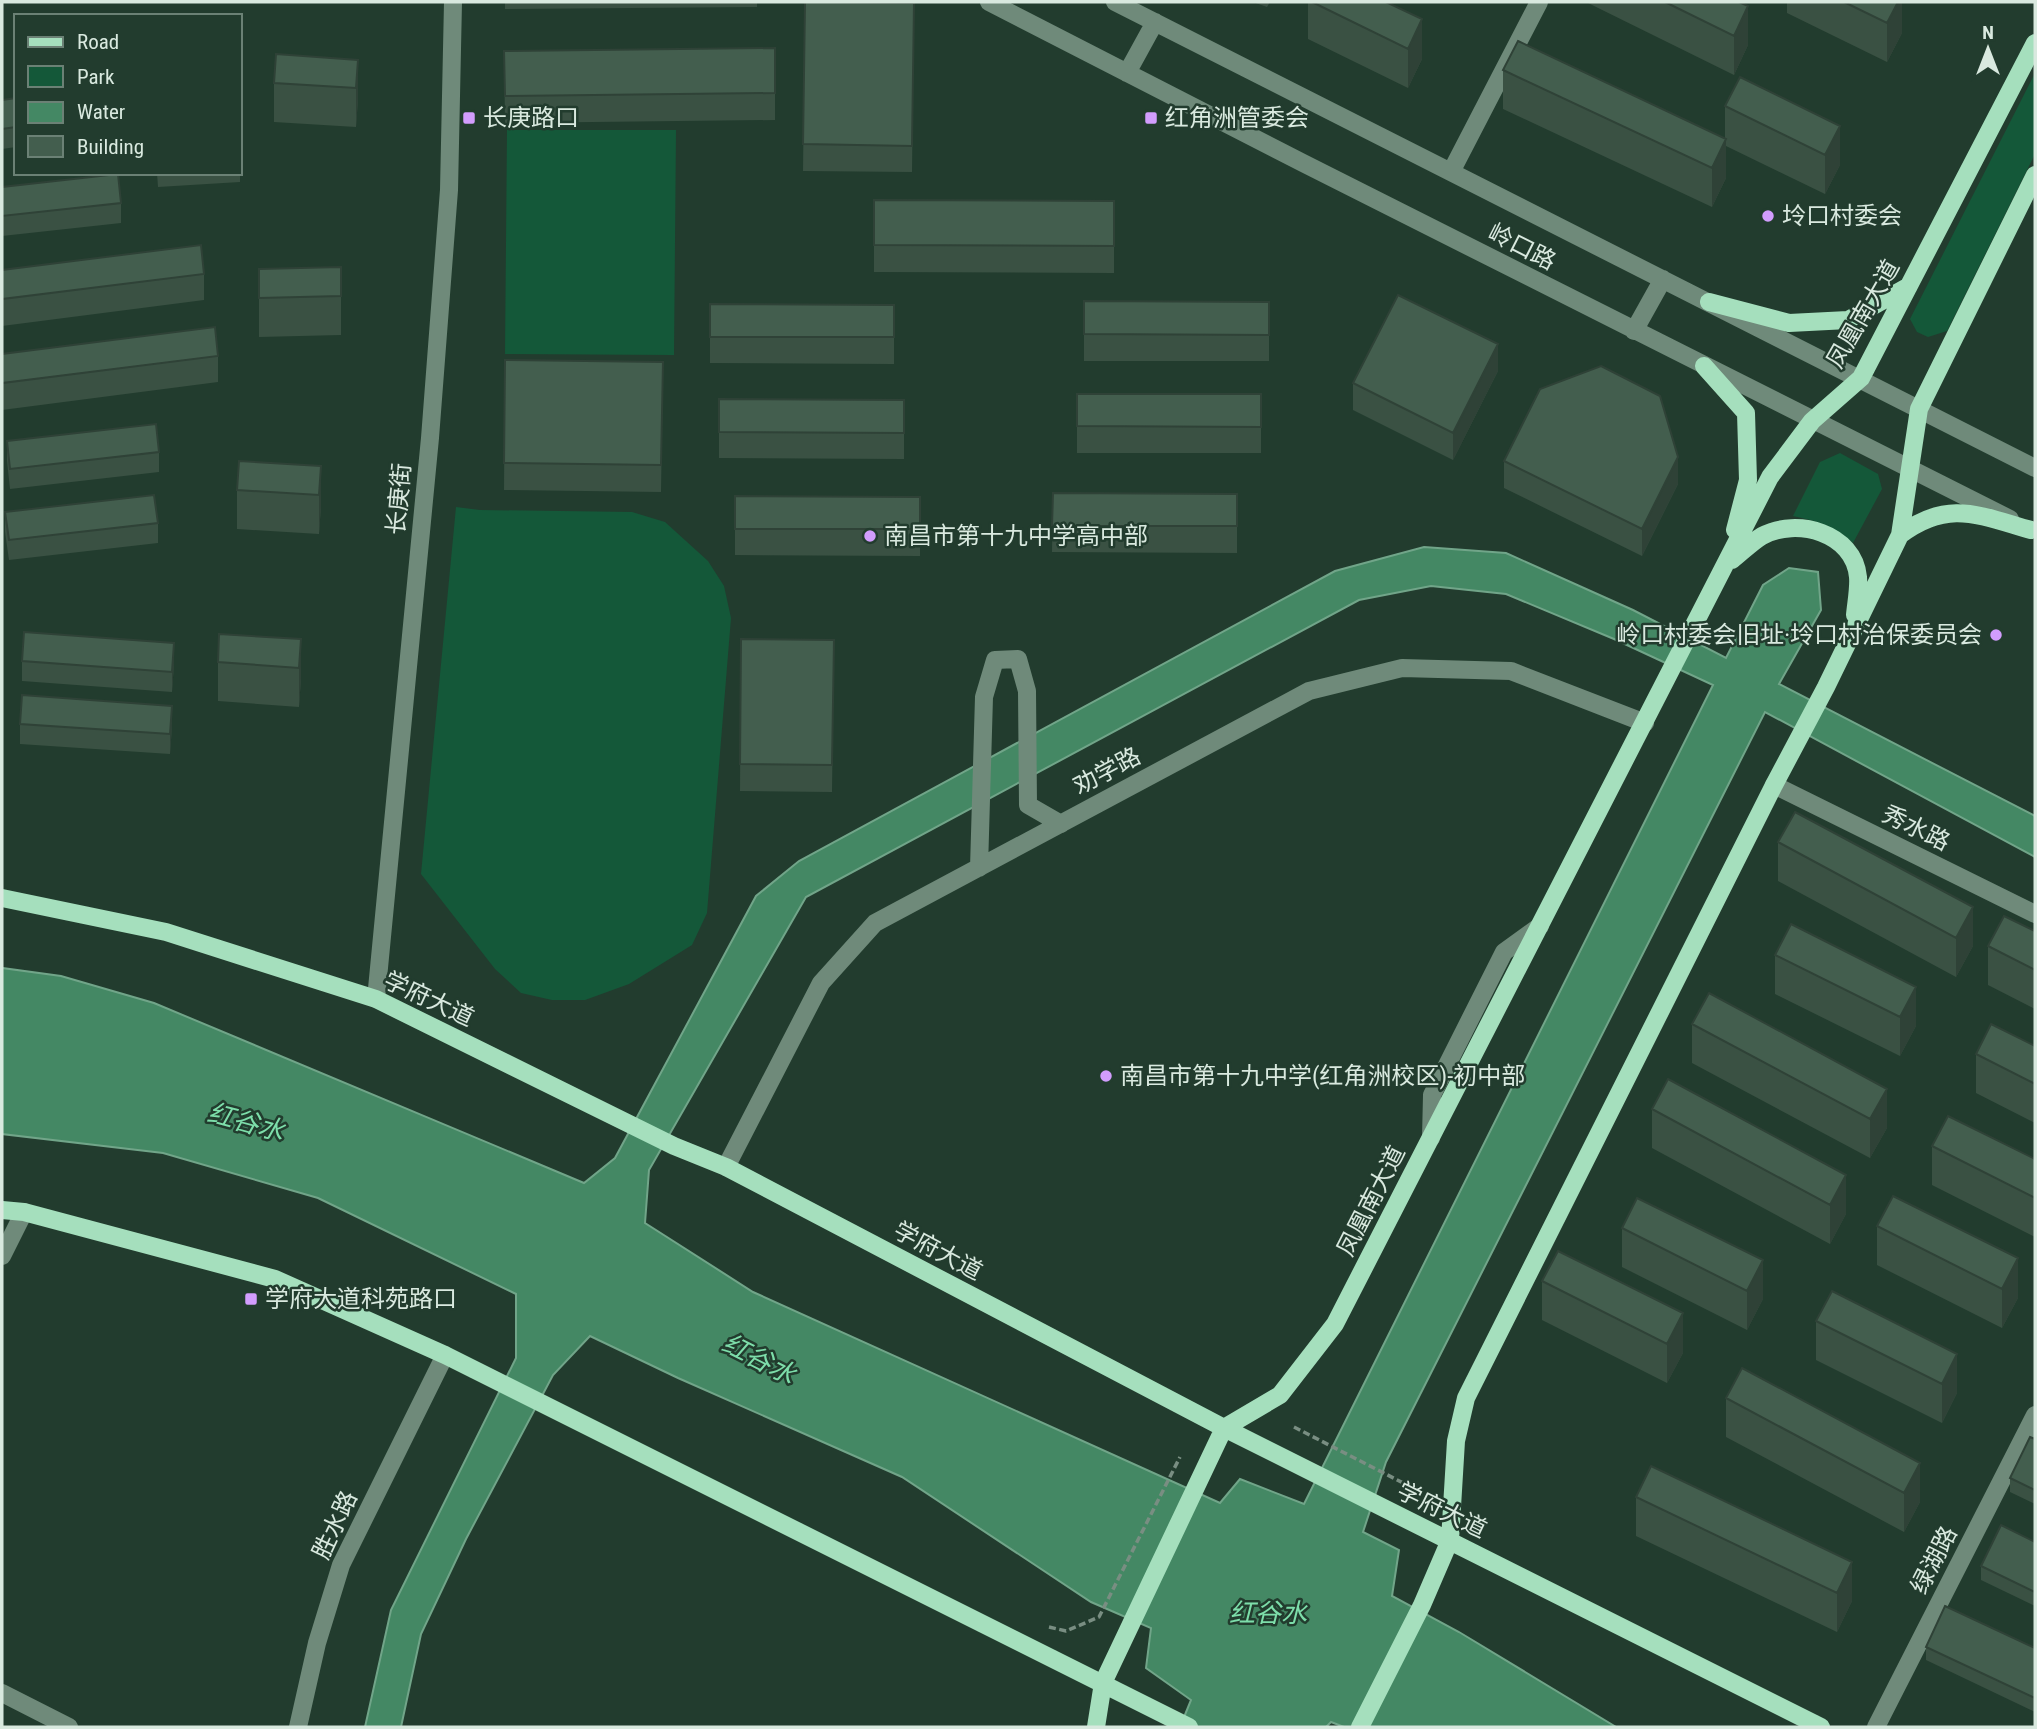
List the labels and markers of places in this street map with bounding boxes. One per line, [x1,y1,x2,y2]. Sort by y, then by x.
place label: 长庚路口 [483,104,579,132]
place label: 红角洲管委会 [1165,104,1309,132]
marker: 长庚路口 [461,110,477,126]
marker: 红角洲管委会 [1143,110,1159,126]
place label: 坽口村委会 [1782,202,1902,230]
marker: 坽口村委会 [1760,208,1776,224]
place label: 南昌市第十九中学高中部 [884,522,1148,550]
marker: 南昌市第十九中学高中部 [862,528,878,544]
place label: 岭口村委会旧址·坽口村治保委员会 [1616,621,1982,649]
marker: 岭口村委会旧址·坽口村治保委员会 [1988,627,2004,643]
place label: 南昌市第十九中学(红角洲校区)-初中部 [1120,1062,1525,1090]
marker: 南昌市第十九中学(红角洲校区)-初中部 [1098,1068,1114,1084]
place label: 学府大道科苑路口 [265,1285,457,1313]
marker: 学府大道科苑路口 [243,1291,259,1307]

